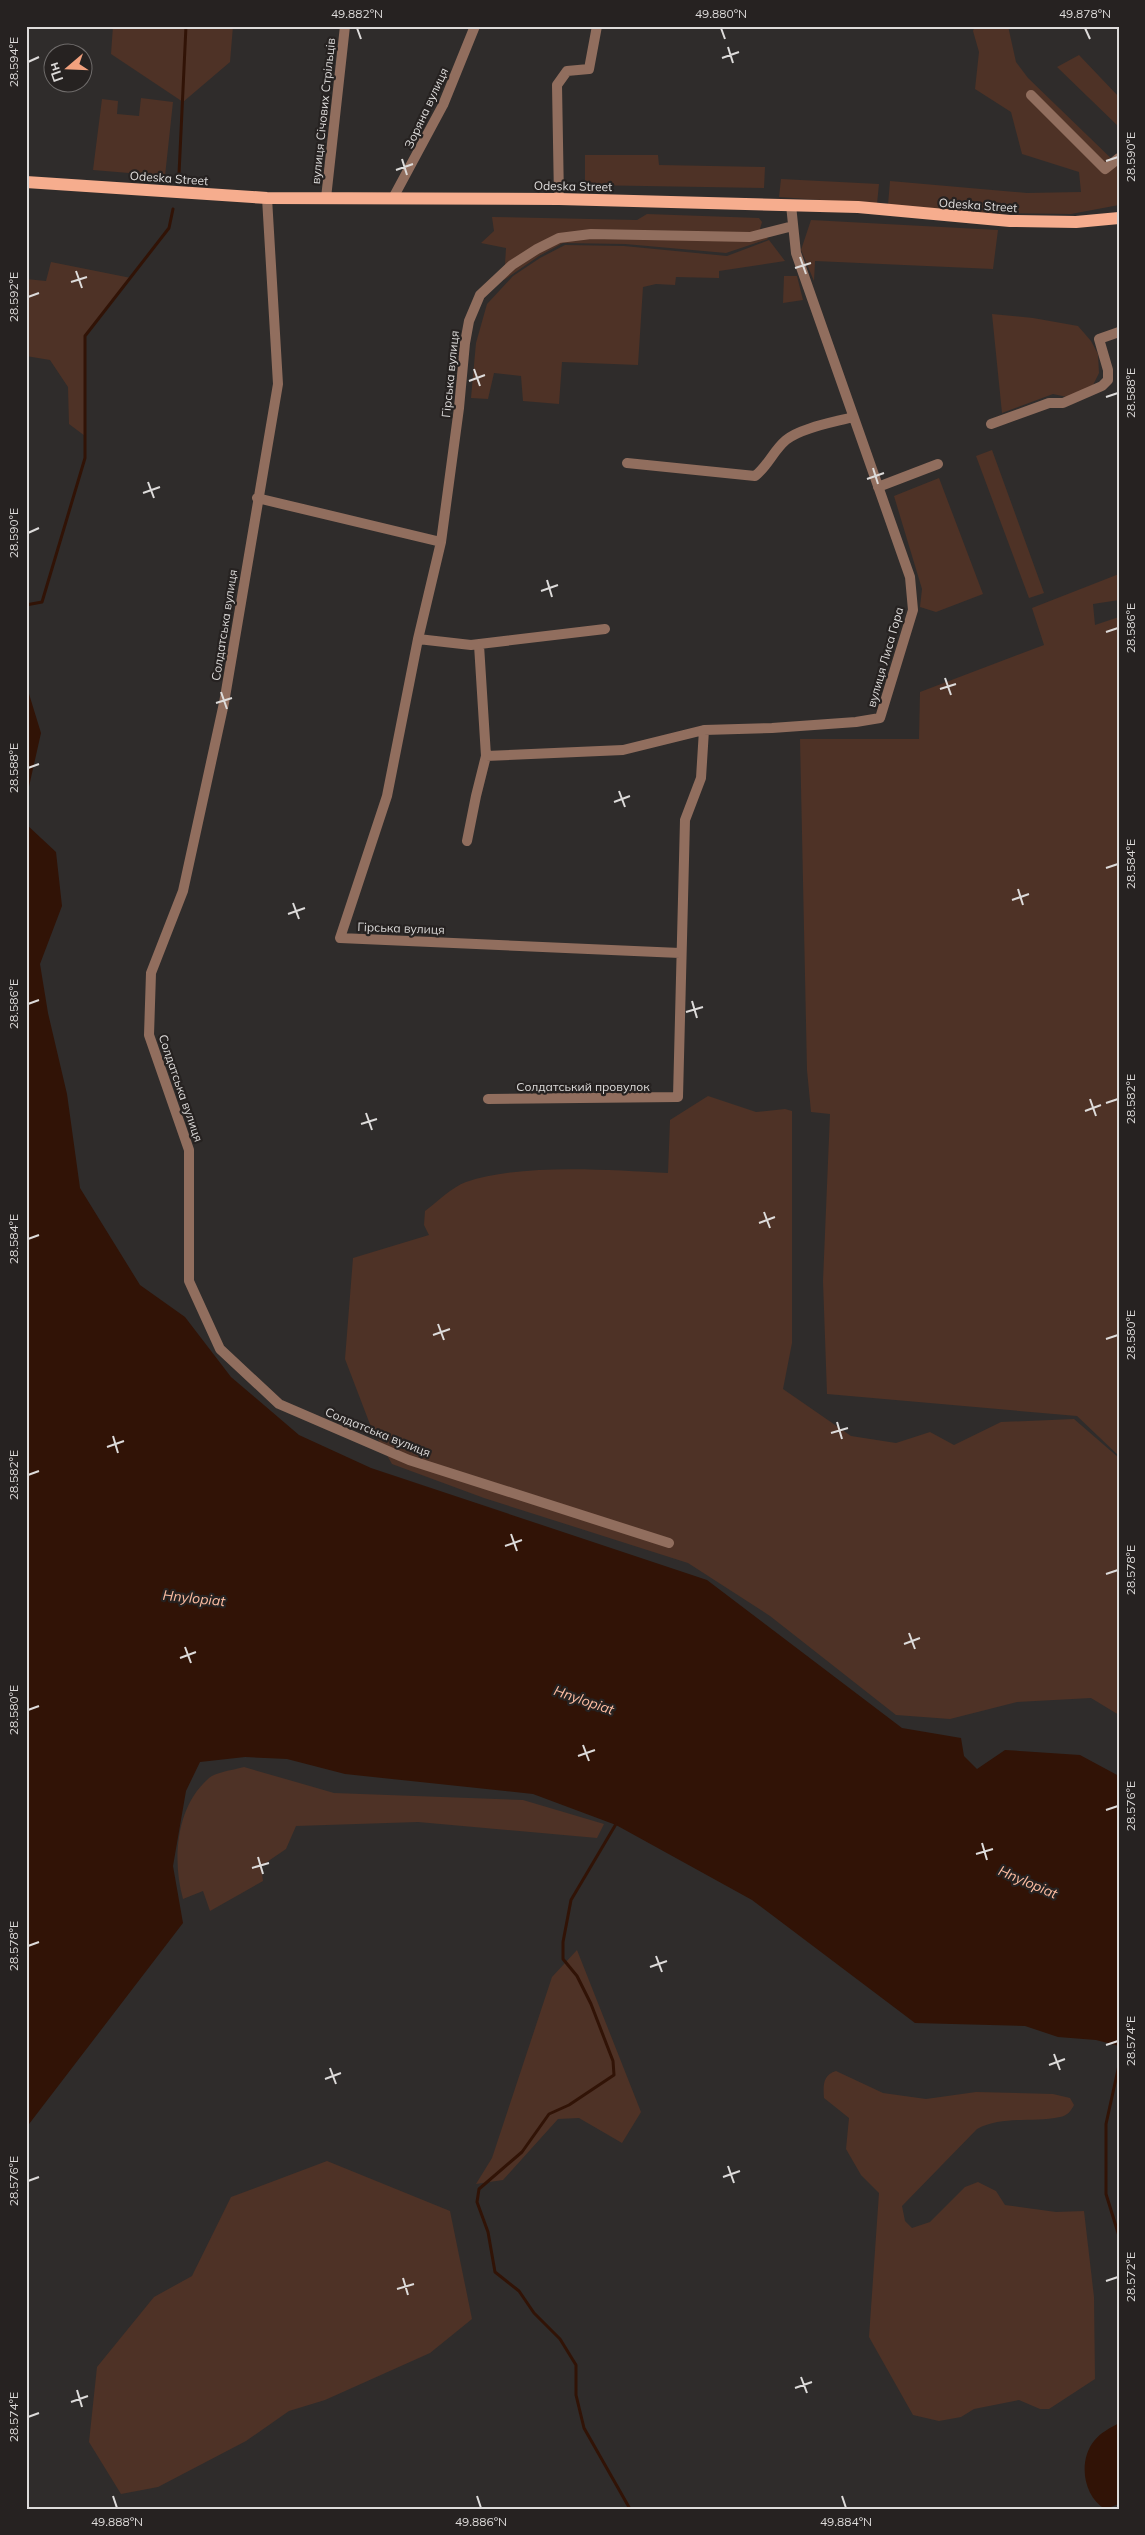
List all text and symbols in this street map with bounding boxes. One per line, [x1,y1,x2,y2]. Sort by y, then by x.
text: 49.882°N [331,6,383,21]
text: 49.880°N [695,6,747,21]
text: 49.878°N [1059,6,1111,21]
text: 28.594°E [6,37,21,87]
street label: вулиця Січових Стрільців [308,37,338,185]
north arrow [42,42,92,92]
text: Пн [44,60,67,84]
street label: Зоряна вулиця [401,65,451,151]
text: 28.590°E [1123,132,1138,182]
street label: Odeska Street [129,168,209,188]
street label: Odeska Street [534,178,612,194]
street label: Odeska Street [938,195,1018,215]
text: 28.592°E [6,272,21,322]
street label: Гірська вулиця [438,330,462,418]
text: 28.588°E [1123,368,1138,418]
text: 28.590°E [6,508,21,558]
street label: Солдатська вулиця [208,568,240,682]
text: 28.586°E [1123,603,1138,653]
street label: вулиця Лиса Гора [863,605,907,709]
text: 28.588°E [6,743,21,793]
text: 28.584°E [1123,839,1138,889]
street label: Гірська вулиця [357,919,445,937]
text: 28.586°E [6,979,21,1029]
street label: Солдатська вулиця [156,1032,206,1144]
text: 28.582°E [1123,1074,1138,1124]
street label: Солдатський провулок [516,1079,650,1094]
text: 28.584°E [6,1214,21,1264]
text: 28.580°E [1123,1310,1138,1360]
street label: Солдатська вулиця [323,1404,433,1460]
text: 28.582°E [6,1450,21,1500]
text: 28.578°E [1123,1545,1138,1595]
water label: Hnylopiat [162,1586,227,1610]
water label: Hnylopiat [551,1681,618,1719]
text: 28.580°E [6,1685,21,1735]
text: 28.576°E [1123,1781,1138,1831]
water label: Hnylopiat [996,1861,1061,1903]
text: 28.578°E [6,1921,21,1971]
text: 28.574°E [1123,2016,1138,2066]
text: 28.576°E [6,2156,21,2206]
text: 28.572°E [1123,2252,1138,2302]
text: 28.574°E [6,2392,21,2442]
text: 49.888°N [91,2514,143,2529]
text: 49.886°N [455,2514,507,2529]
text: 49.884°N [820,2514,872,2529]

